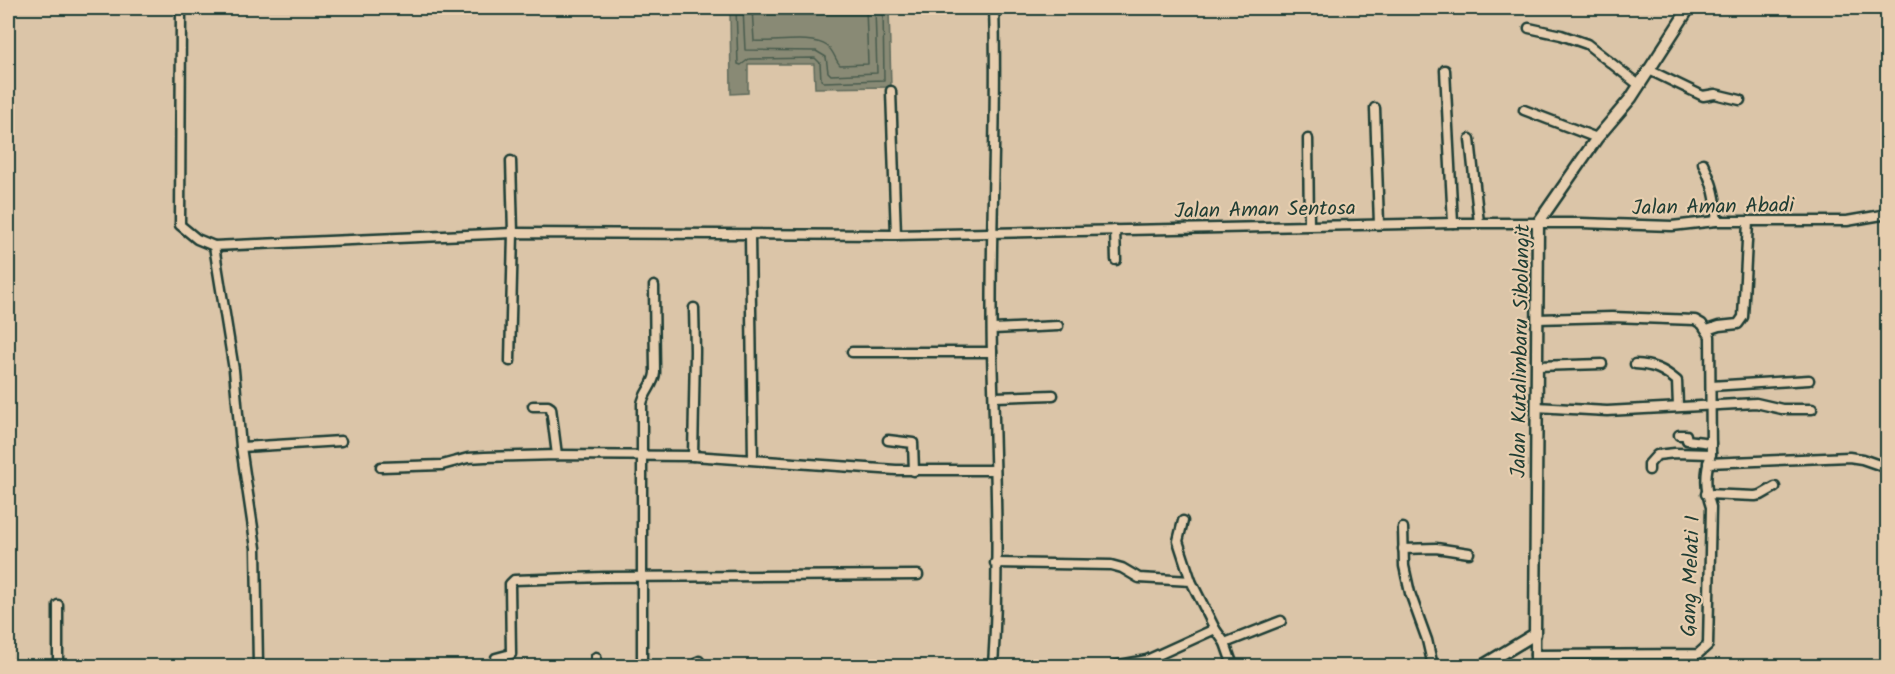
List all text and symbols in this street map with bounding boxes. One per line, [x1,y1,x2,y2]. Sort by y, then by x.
street label: Jalan Aman Abadi [1632,190,1795,225]
street label: Jalan Aman Sentosa [1174,192,1356,229]
street label: Jalan Kutalimbaru Sibolangit [1503,223,1540,478]
street label: Gang Melati I [1673,515,1710,637]

